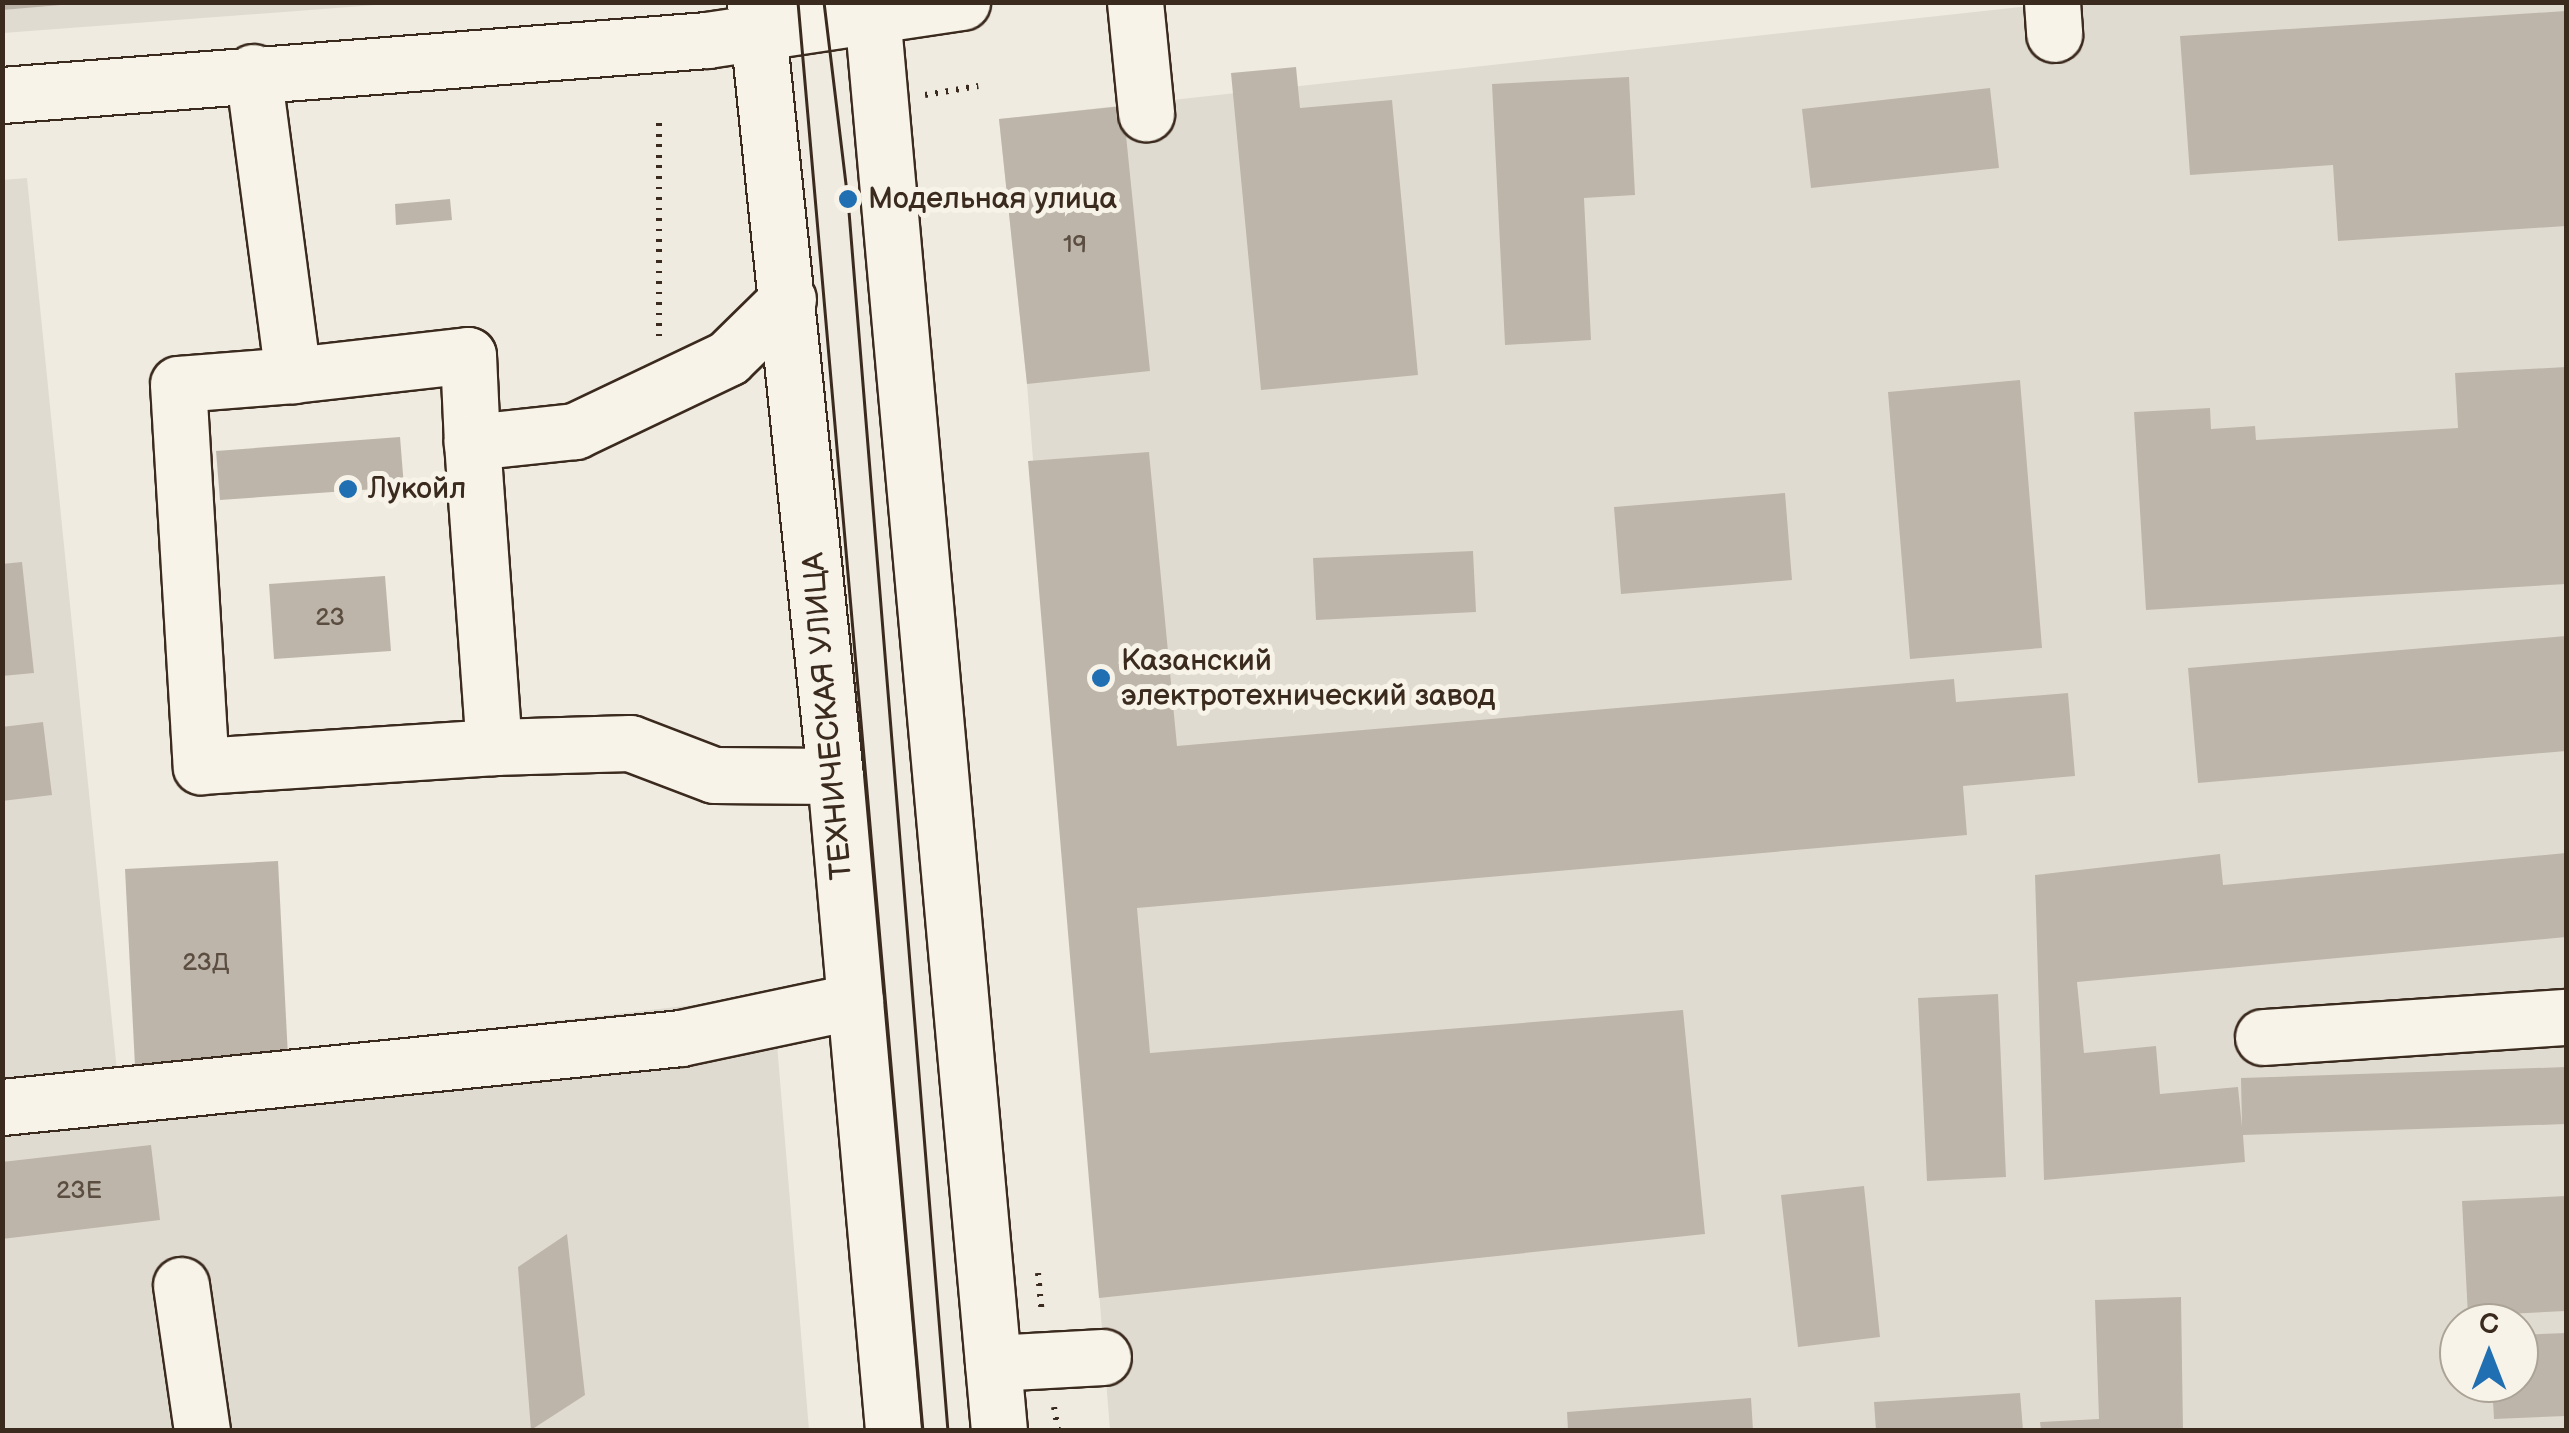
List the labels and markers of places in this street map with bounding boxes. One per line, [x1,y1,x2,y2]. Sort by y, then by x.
place label: Модельная улица [868,181,1117,217]
marker: Модельная улица [837,188,859,210]
place label: Лукойл [368,471,466,507]
marker: Лукойл [337,478,359,500]
place label: Казанский электротехнический завод [1121,643,1496,714]
marker: Казанский электротехнический завод [1090,667,1112,689]

